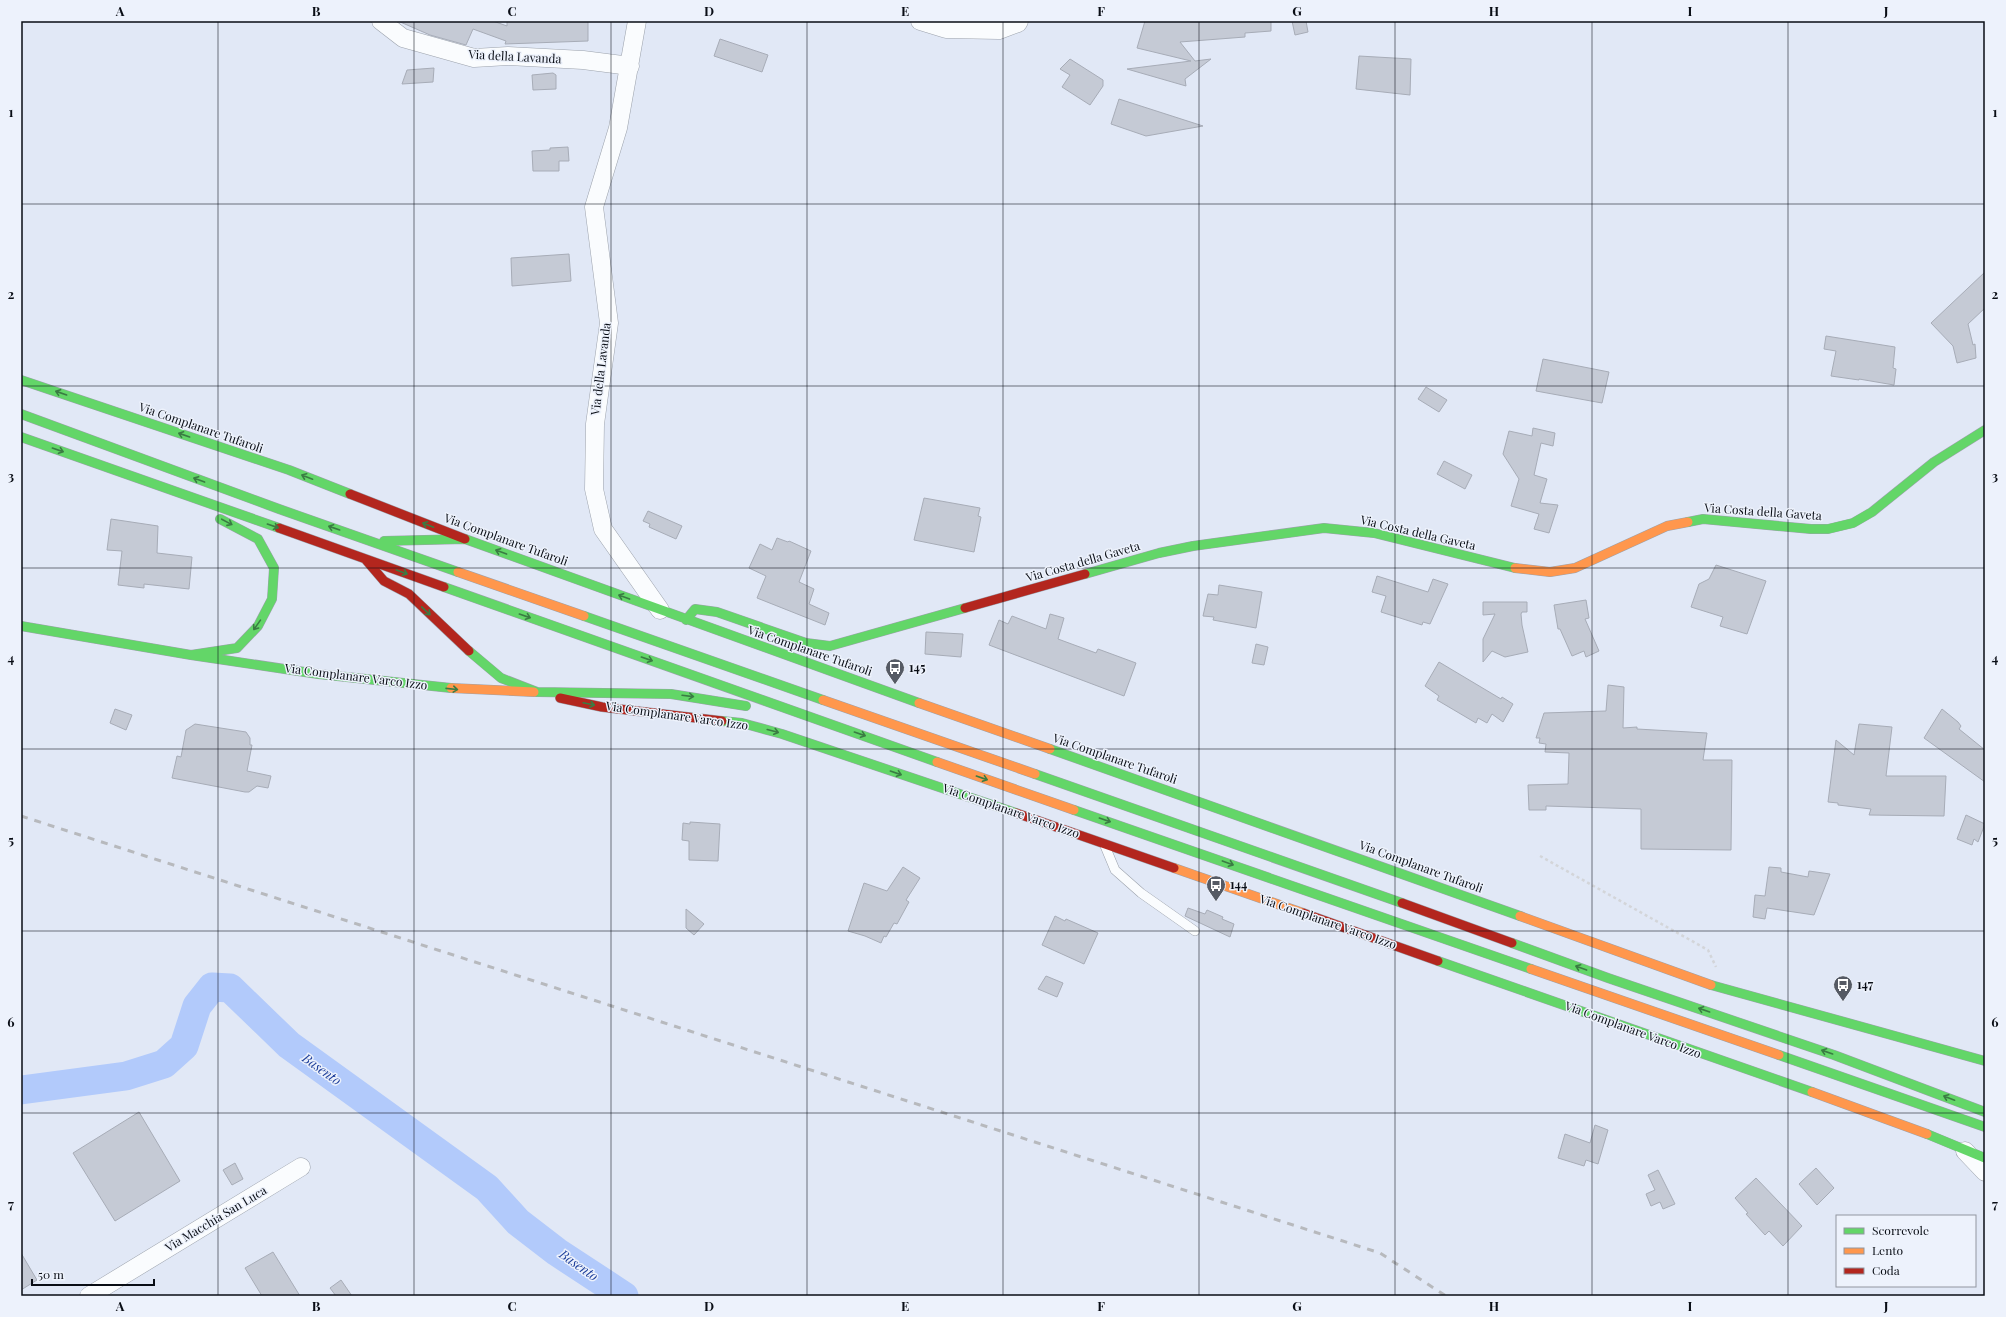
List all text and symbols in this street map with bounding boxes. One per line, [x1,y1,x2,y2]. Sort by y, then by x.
text: A [115,2,125,19]
text: B [312,2,321,19]
text: C [507,2,517,19]
text: D [704,2,714,19]
text: E [901,2,909,19]
text: F [1097,2,1105,19]
text: G [1292,2,1302,19]
text: H [1489,2,1499,19]
text: I [1688,2,1693,19]
text: J [1883,2,1889,19]
street label: Via della Lavanda [467,46,562,66]
text: 1 [9,103,14,120]
text: 1 [1993,103,1998,120]
text: 2 [8,285,15,302]
text: 2 [1992,285,1999,302]
street label: Via della Lavanda [586,322,614,417]
one-way arrow [55,389,67,397]
street label: Via Complanare Tufaroli [136,398,266,456]
one-way arrow [178,431,191,438]
one-way arrow [51,447,64,454]
text: 3 [8,467,14,484]
text: 3 [1992,467,1998,484]
one-way arrow [302,473,314,481]
one-way arrow [193,475,205,483]
street label: Via Costa della Gaveta [1703,499,1822,523]
street label: Via Complanare Tufaroli [441,509,571,569]
street label: Via Costa della Gaveta [1358,511,1477,553]
one-way arrow [221,519,233,527]
one-way arrow [423,520,435,528]
one-way arrow [266,523,279,530]
one-way arrow [328,524,340,532]
street label: Via Costa della Gaveta [1023,537,1142,585]
one-way arrow [495,548,508,555]
one-way arrow [396,569,409,576]
one-way arrow [618,592,630,600]
one-way arrow [421,606,431,616]
one-way arrow [518,613,531,620]
one-way arrow [253,620,261,631]
street label: Via Complanare Tufaroli [745,621,875,679]
text: 4 [8,649,15,666]
text: 4 [1992,649,1999,666]
one-way arrow [641,656,654,663]
bus stop icon: 145 [884,657,906,685]
street label: Via Complanare Varco Izzo [283,659,429,693]
place label: 145 [909,659,926,675]
one-way arrow [445,685,458,692]
one-way arrow [681,692,694,700]
street label: Via Complanare Varco Izzo [604,697,750,733]
one-way arrow [582,700,595,708]
one-way arrow [766,728,779,736]
street label: Via Complanare Tufaroli [1050,729,1180,787]
one-way arrow [853,731,865,739]
one-way arrow [890,769,902,777]
one-way arrow [976,774,988,782]
street label: Via Complanare Varco Izzo [940,779,1082,841]
one-way arrow [1099,817,1111,825]
text: 5 [8,831,14,848]
text: 5 [1992,831,1998,848]
street label: Via Complanare Tufaroli [1356,836,1486,896]
one-way arrow [1221,860,1234,867]
bus stop icon: 144 [1205,874,1227,902]
place label: 144 [1230,876,1247,892]
street label: Via Complanare Varco Izzo [1257,890,1399,952]
one-way arrow [1574,964,1587,971]
bus stop icon: 147 [1832,974,1854,1002]
place label: 147 [1857,976,1874,992]
street label: Via Complanare Varco Izzo [1562,997,1704,1061]
one-way arrow [1698,1006,1710,1014]
text: 6 [7,1013,15,1030]
text: 6 [1991,1013,1999,1030]
water label: Basento [299,1048,345,1088]
one-way arrow [1821,1048,1833,1056]
one-way arrow [1943,1093,1955,1101]
street label: Via Macchia San Luca [161,1182,269,1255]
text: 7 [8,1195,14,1212]
text: 7 [1992,1195,1998,1212]
legend [1836,1215,1976,1287]
text: Scorrevole [1872,1222,1929,1238]
text: Lento [1872,1242,1904,1258]
water label: Basento [556,1244,602,1284]
scale bar [32,1261,154,1287]
text: Coda [1872,1262,1900,1278]
text: 50 m [38,1266,64,1282]
text: A [115,1297,125,1314]
text: B [312,1297,321,1314]
text: C [507,1297,517,1314]
text: D [704,1297,714,1314]
text: E [901,1297,909,1314]
text: F [1097,1297,1105,1314]
text: G [1292,1297,1302,1314]
text: H [1489,1297,1499,1314]
text: I [1688,1297,1693,1314]
text: J [1883,1297,1889,1314]

